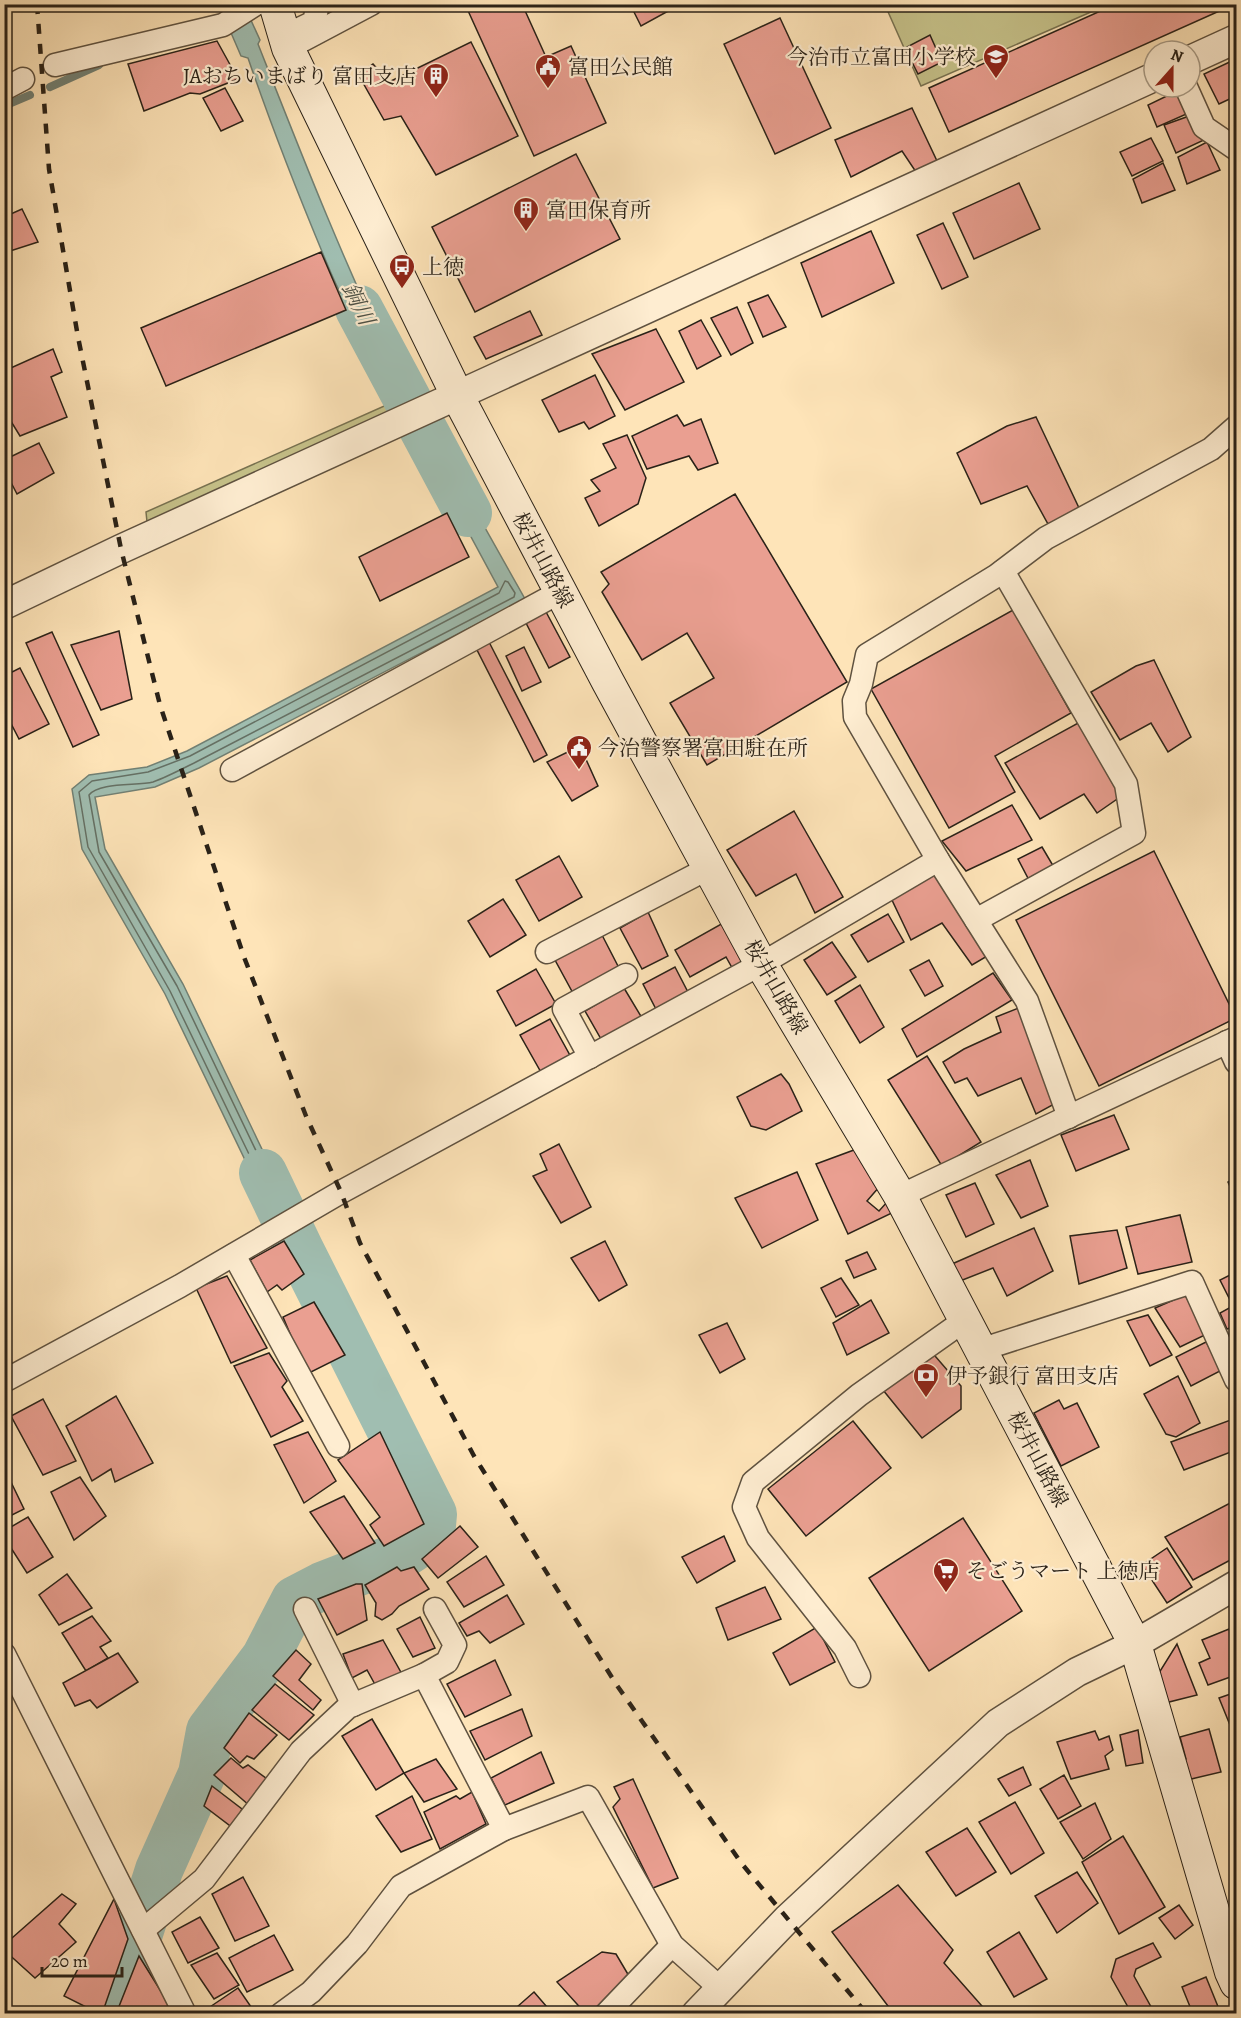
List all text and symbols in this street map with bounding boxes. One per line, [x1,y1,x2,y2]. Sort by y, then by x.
north arrow [1142,39,1202,99]
school or university icon: 今治市立富田小学校 [981,42,1011,80]
place label: 今治市立富田小学校 [787,43,976,71]
text: N [1168,44,1187,68]
public building icon: 富田公民館 [533,52,563,90]
place label: 富田公民館 [568,53,673,81]
building icon: JAおちいまばり 富田支店 [421,61,451,99]
place label: JAおちいまばり 富田支店 [183,62,416,90]
building icon: 富田保育所 [511,195,541,233]
place label: 富田保育所 [546,196,651,224]
bus stop icon: 上徳 [387,252,417,290]
place label: 上徳 [422,253,464,281]
water label: 銅川 [335,278,382,332]
street label: 桜井山路線 [506,507,580,613]
public building icon: 今治警察署富田駐在所 [564,733,594,771]
place label: 今治警察署富田駐在所 [598,734,808,762]
street label: 桜井山路線 [738,935,814,1039]
bank icon: 伊予銀行 富田支店 [911,1361,941,1399]
place label: 伊予銀行 富田支店 [946,1362,1118,1390]
street label: 桜井山路線 [1001,1406,1075,1512]
supermarket icon: そごうマート 上徳店 [931,1556,961,1594]
place label: そごうマート 上徳店 [966,1557,1159,1585]
scale bar [42,1940,122,1978]
text: 20 m [51,1949,88,1973]

